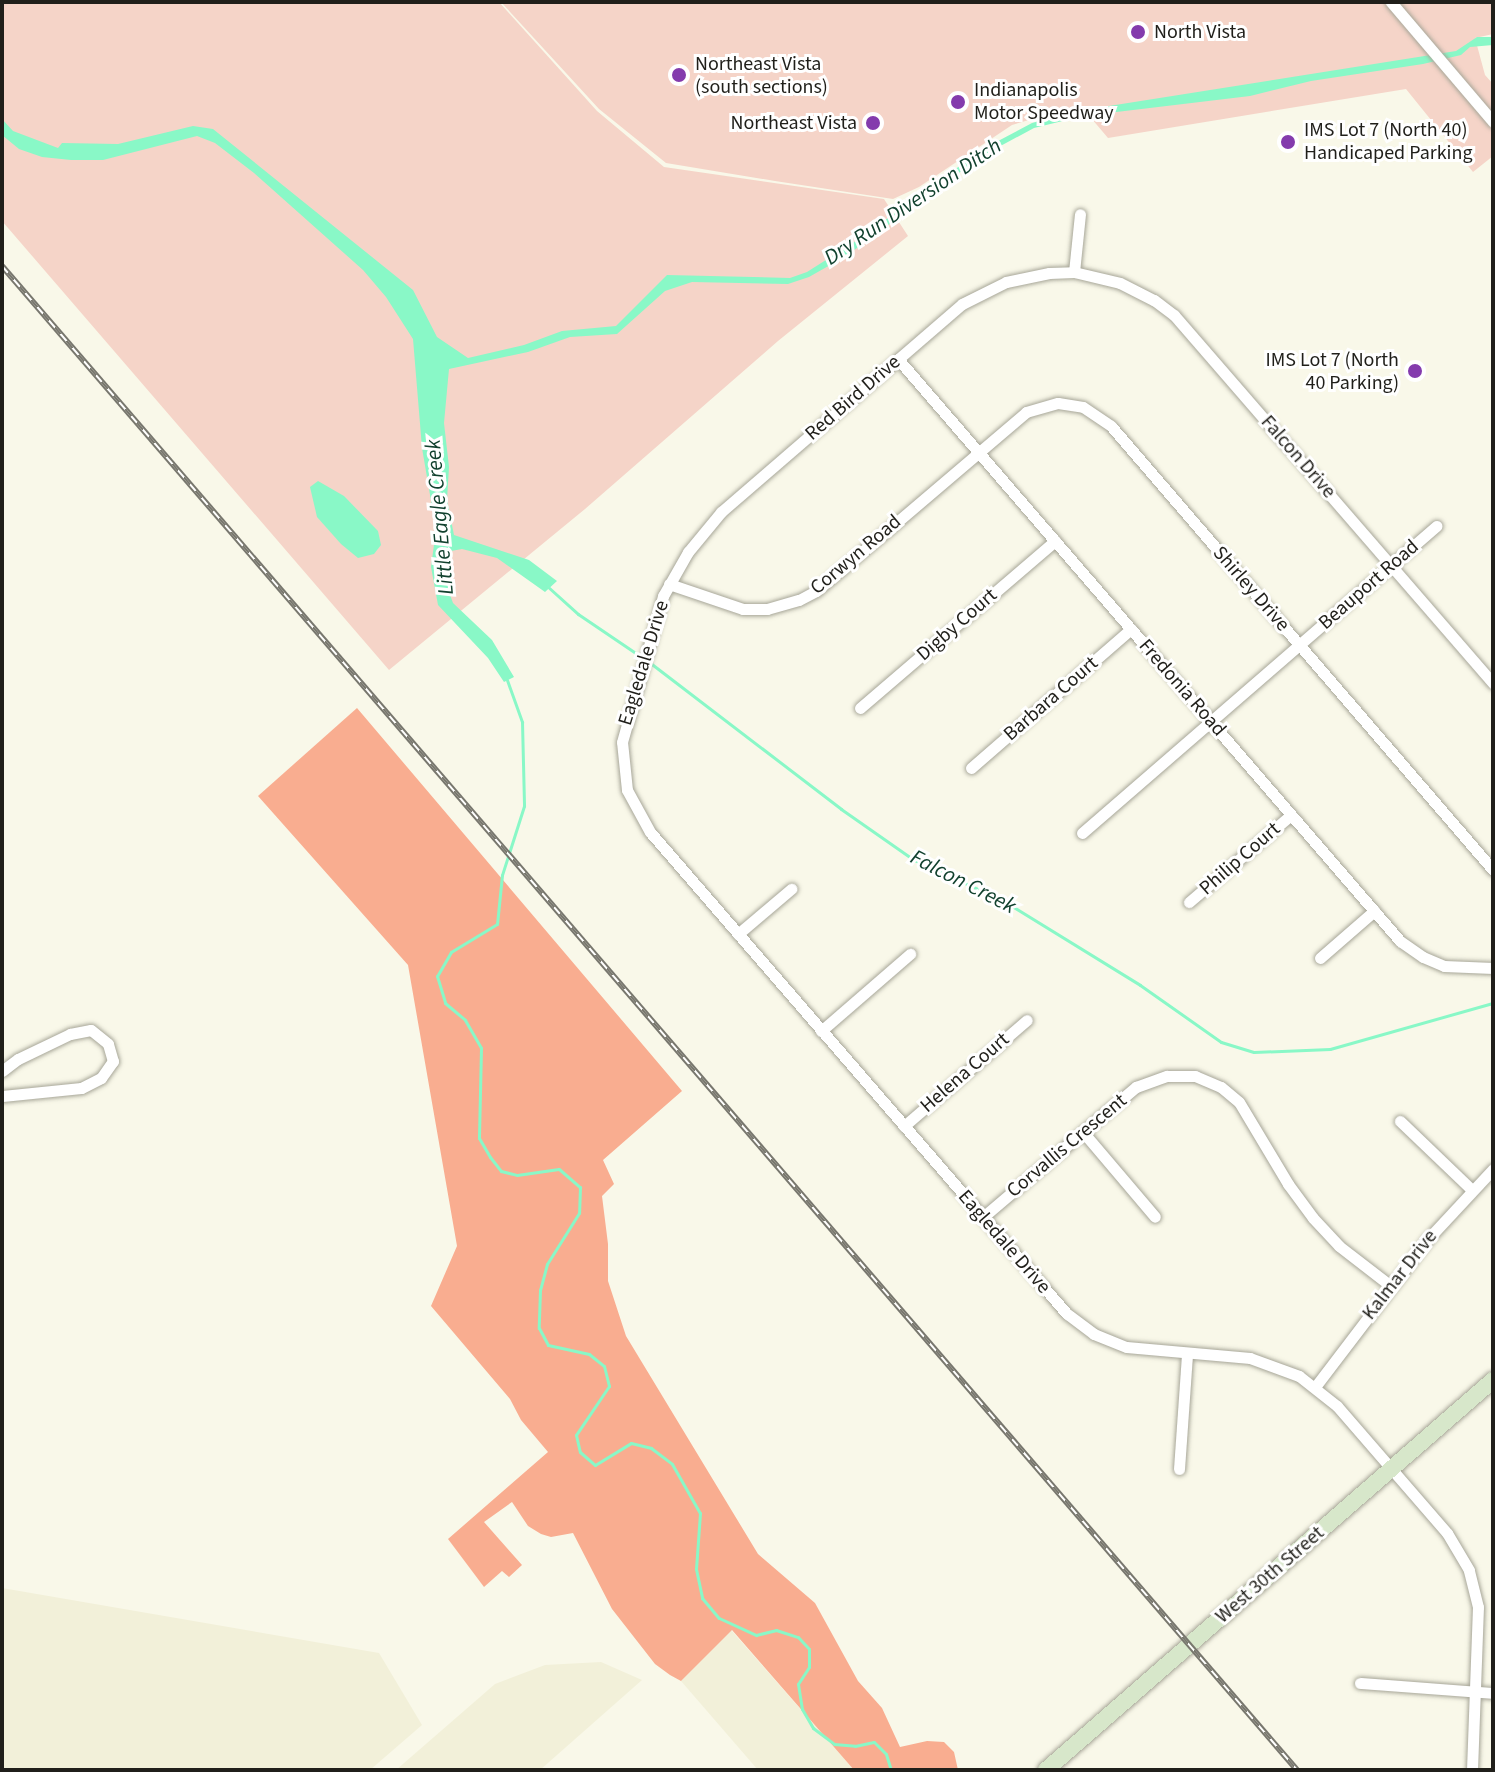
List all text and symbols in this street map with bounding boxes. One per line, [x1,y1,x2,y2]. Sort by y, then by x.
place label: North Vista [1154,20,1246,44]
marker: North Vista [1129,23,1147,41]
place label: Northeast Vista (south sections) [695,52,828,99]
marker: Northeast Vista (south sections) [670,66,688,84]
place label: Indianapolis Motor Speedway [974,78,1114,125]
marker: Indianapolis Motor Speedway [949,93,967,111]
place label: Northeast Vista [731,111,857,135]
marker: Northeast Vista [864,114,882,132]
place label: IMS Lot 7 (North 40) Handicaped Parking [1304,118,1473,165]
water label: Dry Run Diversion Ditch [819,133,1007,271]
marker: IMS Lot 7 (North 40) Handicaped Parking [1279,133,1297,151]
place label: IMS Lot 7 (North 40 Parking) [1265,348,1399,395]
street label: Red Bird Drive [801,350,905,446]
marker: IMS Lot 7 (North 40 Parking) [1406,362,1424,380]
street label: Falcon Drive [1255,411,1341,503]
water label: Little Eagle Creek [420,438,460,596]
street label: Corwyn Road [806,510,906,600]
street label: Beauport Road [1314,535,1424,635]
street label: Shirley Drive [1207,541,1295,637]
street label: Digby Court [912,584,1002,666]
street label: Eagledale Drive [614,598,674,728]
street label: Fredonia Road [1133,634,1231,742]
street label: Barbara Court [999,652,1103,746]
street label: Philip Court [1195,817,1285,901]
water label: Falcon Creek [906,844,1020,920]
street label: Helena Court [916,1028,1014,1118]
street label: Corvallis Crescent [1002,1089,1132,1203]
street label: Eagledale Drive [953,1185,1055,1299]
street label: Kalmar Drive [1357,1225,1443,1325]
street label: West 30th Street [1211,1521,1329,1629]

